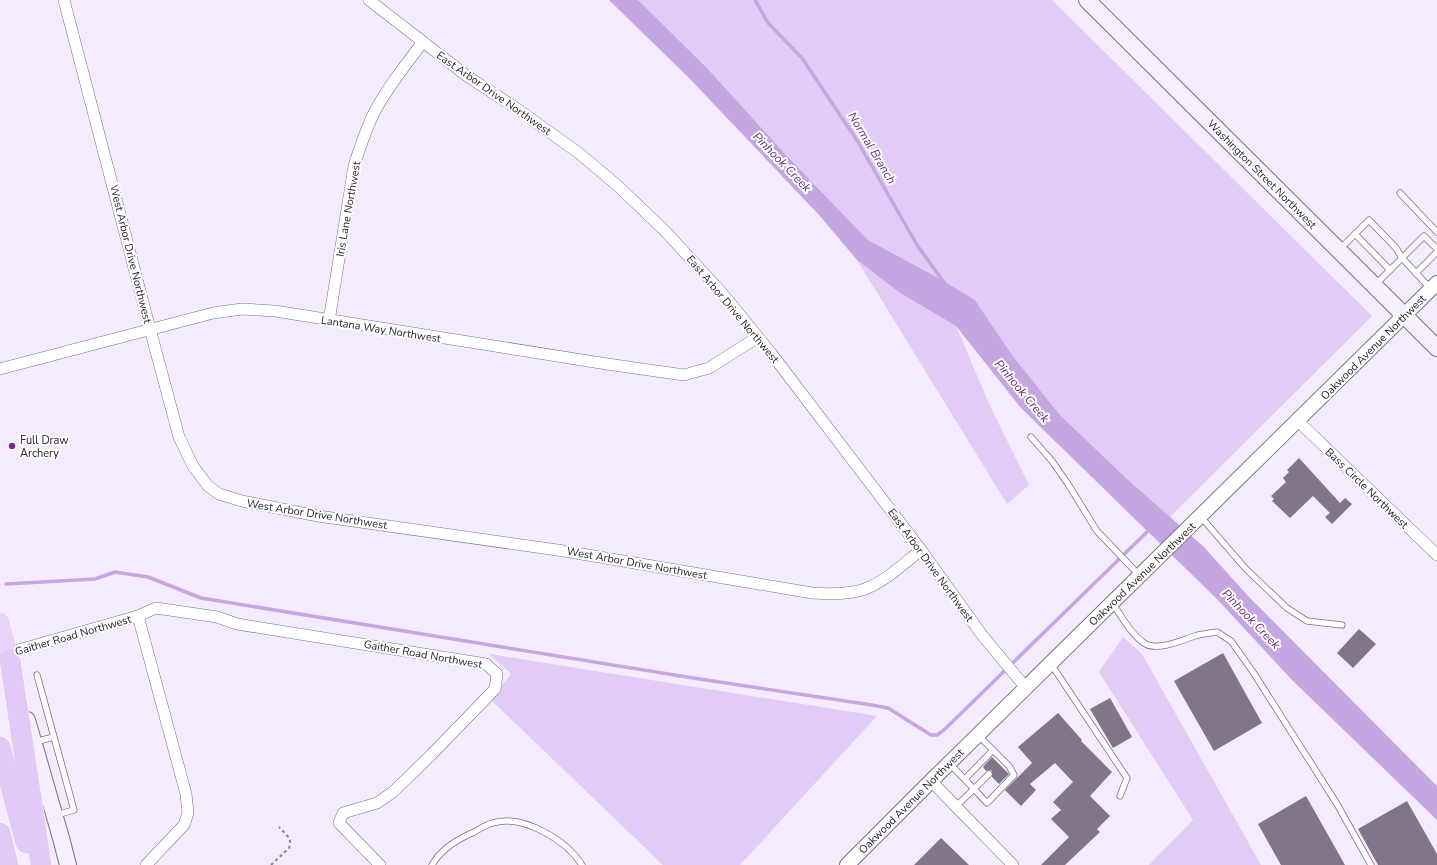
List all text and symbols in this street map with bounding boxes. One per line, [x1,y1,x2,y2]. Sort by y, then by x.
street label: East Arbor Drive Northwest [433,48,554,139]
water label: Normal Branch [844,109,900,187]
street label: Washington Street Northwest [1204,117,1320,232]
water label: Pinhook Creek [749,129,815,196]
street label: Iris Lane Northwest [333,160,364,258]
street label: West Arbor Drive Northwest [106,183,155,325]
street label: East Arbor Drive Northwest [683,252,782,367]
street label: Oakwood Avenue Northwest [1317,291,1429,403]
street label: Lantana Way Northwest [320,313,442,346]
water label: Pinhook Creek [991,356,1054,427]
place label: Full Draw Archery [20,433,68,461]
marker: Full Draw Archery [7,441,17,451]
street label: Bass Circle Northwest [1322,445,1412,532]
street label: West Arbor Drive Northwest [246,496,388,533]
street label: East Arbor Drive Northwest [884,506,977,625]
street label: Oakwood Avenue Northwest [1086,519,1199,629]
street label: West Arbor Drive Northwest [566,544,708,583]
water label: Pinhook Creek [1218,586,1284,653]
street label: Gaither Road Northwest [13,612,133,659]
street label: Gaither Road Northwest [362,637,484,672]
street label: Oakwood Avenue Northwest [855,745,967,857]

